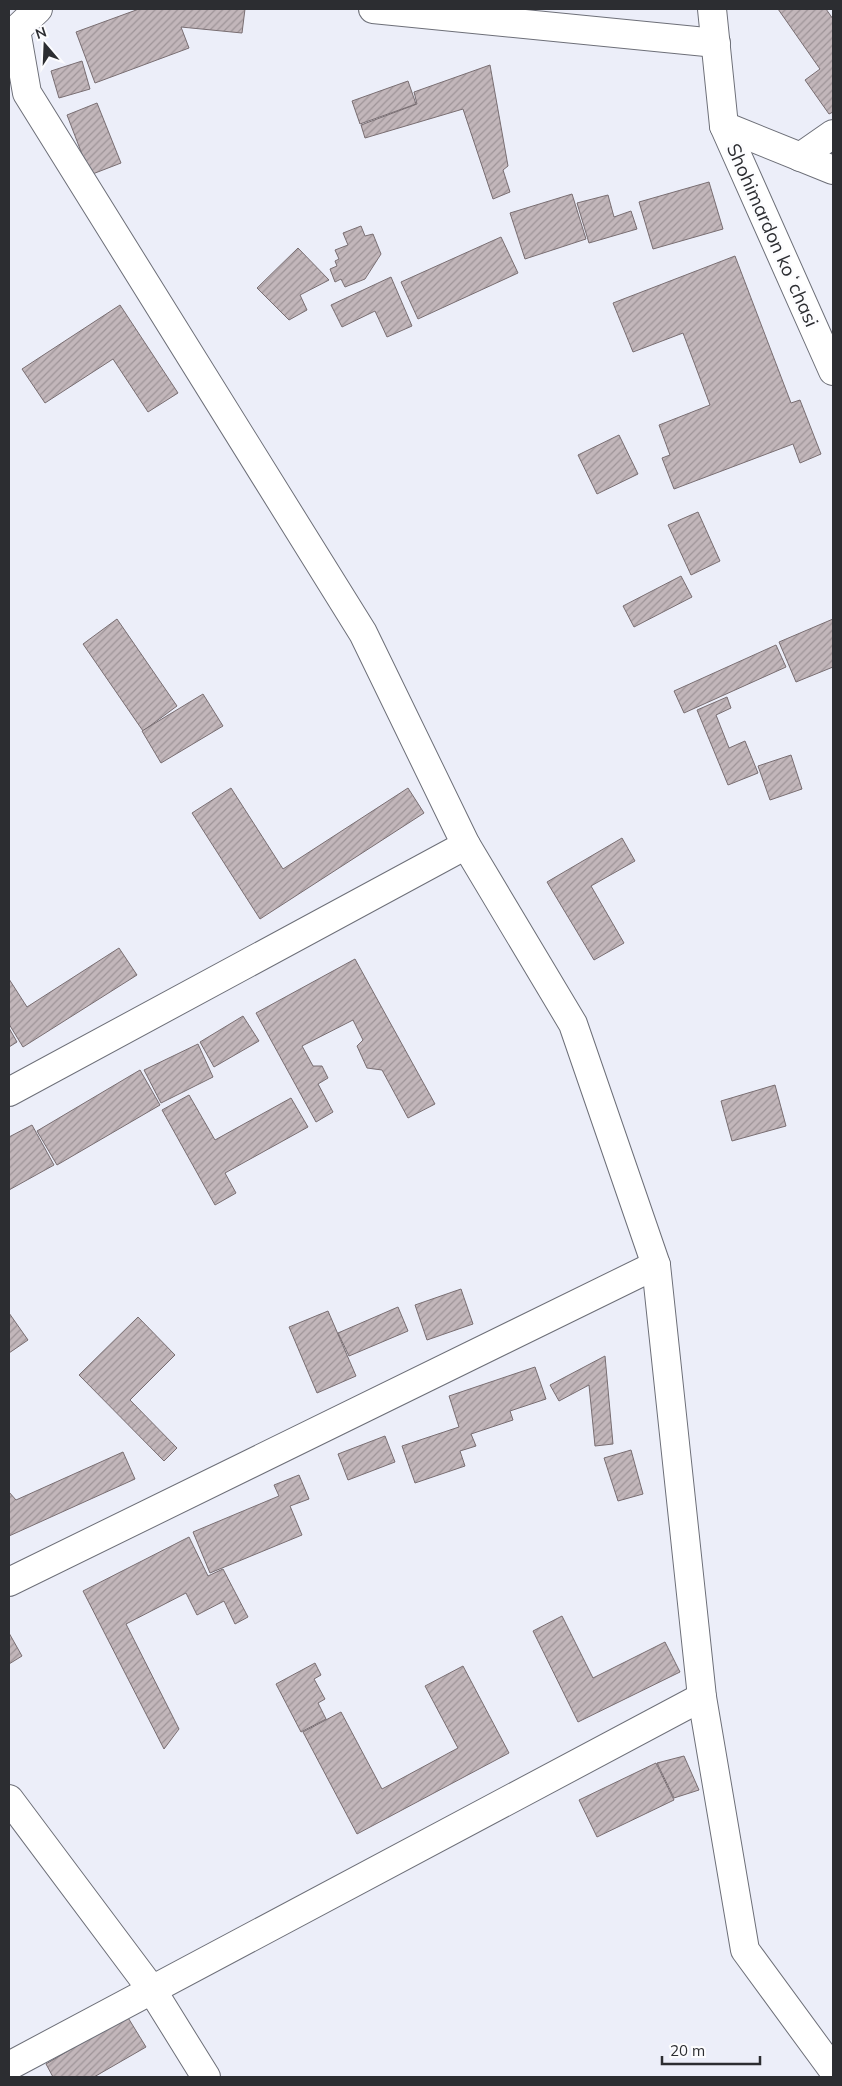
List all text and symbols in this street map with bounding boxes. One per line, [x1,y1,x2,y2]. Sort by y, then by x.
north arrow [20,20,70,70]
text: N [33,22,49,43]
street label: Shohimardon koʻchasi [722,139,824,331]
scale bar [662,2034,760,2066]
text: 20 m [670,2041,705,2060]

